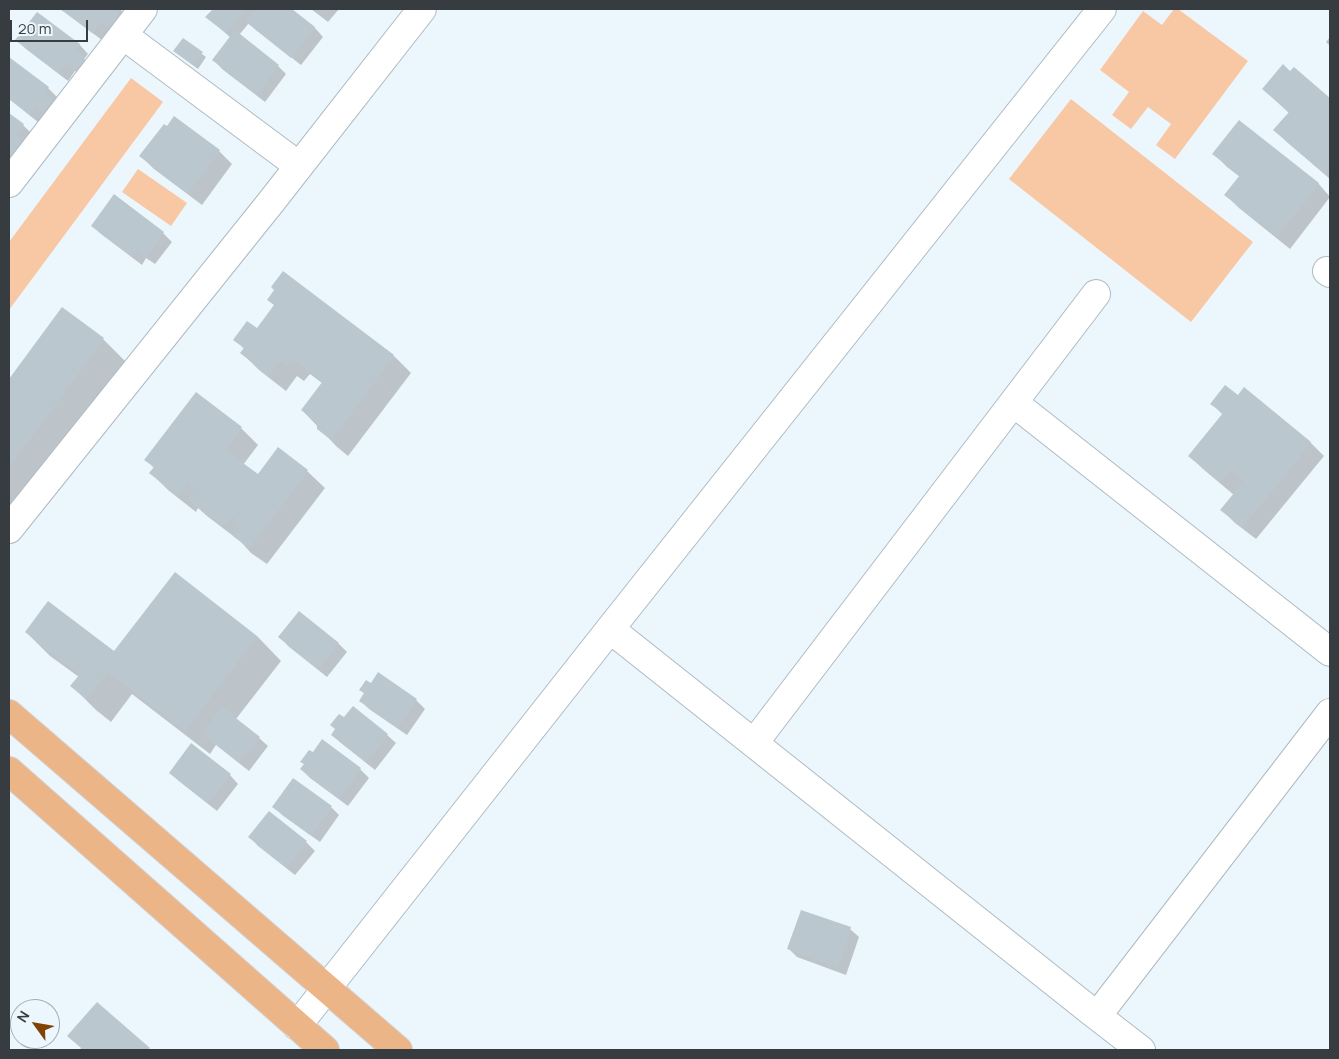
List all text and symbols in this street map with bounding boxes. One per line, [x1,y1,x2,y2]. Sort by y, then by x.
scale bar [12,10,90,42]
text: 20 m [18,18,51,39]
north arrow [10,999,60,1049]
text: N [12,1007,33,1026]

